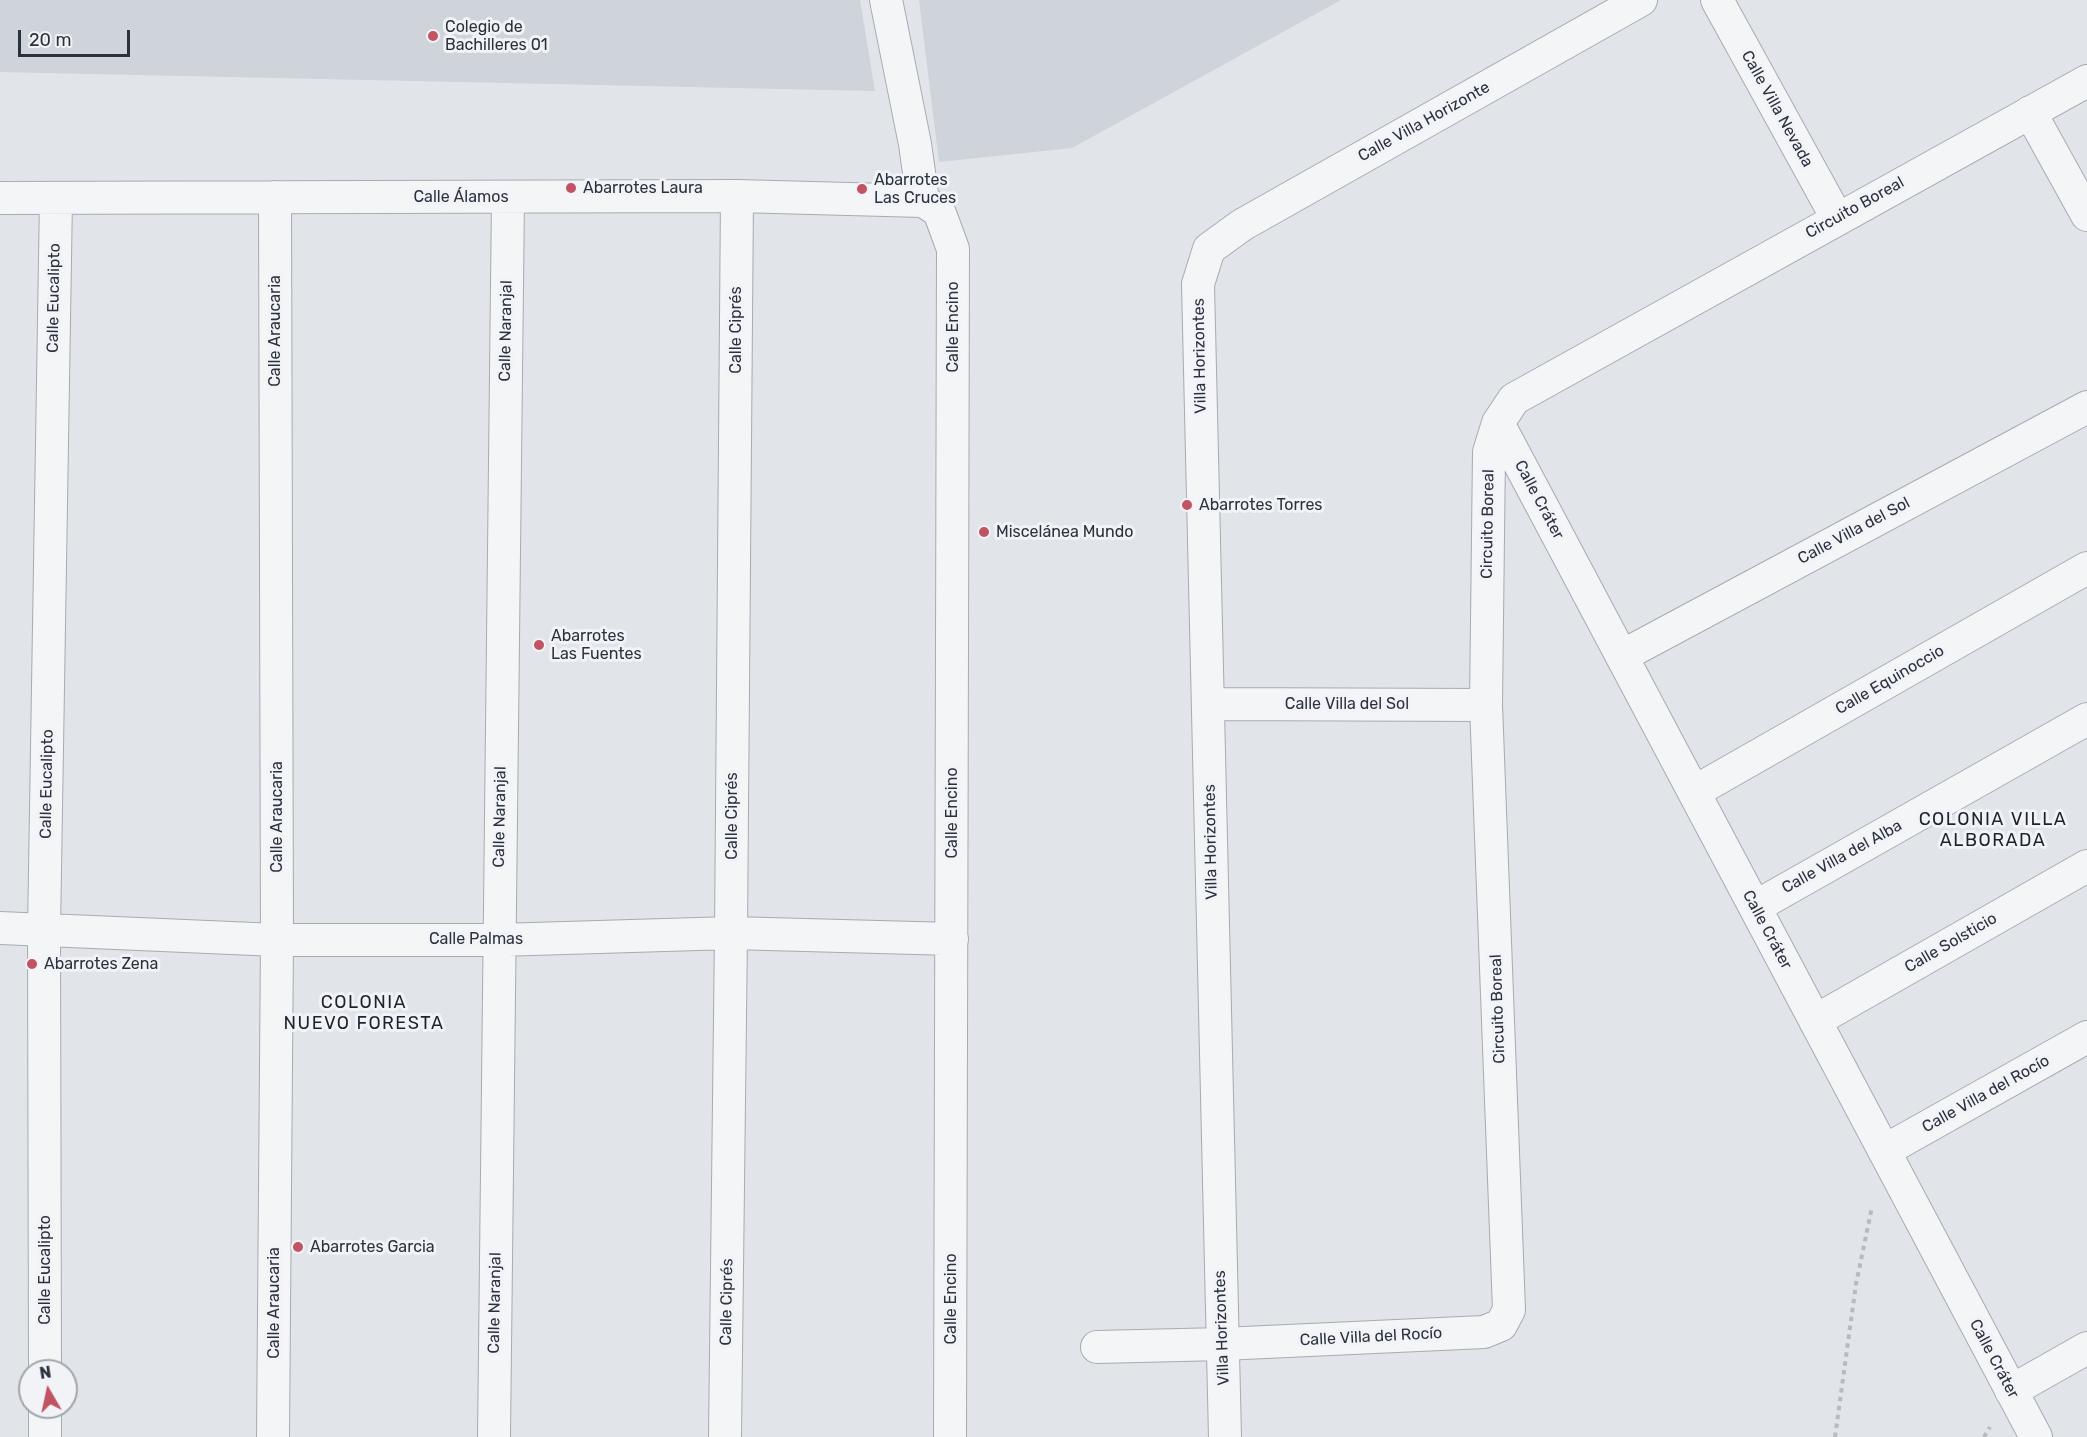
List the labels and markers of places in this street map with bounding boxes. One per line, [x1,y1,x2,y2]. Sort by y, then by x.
place label: Colegio de Bachilleres 01 [445,17,548,55]
marker: Colegio de Bachilleres 01 [426,29,440,43]
place label: Abarrotes Las Cruces [874,170,956,208]
place label: Abarrotes Laura [583,178,703,198]
marker: Abarrotes Laura [564,181,578,195]
marker: Abarrotes Las Cruces [855,182,869,196]
place label: Abarrotes Torres [1199,495,1323,515]
marker: Abarrotes Torres [1180,498,1194,512]
place label: Miscelánea Mundo [996,522,1133,542]
marker: Miscelánea Mundo [977,525,991,539]
place label: Abarrotes Las Fuentes [551,626,642,664]
marker: Abarrotes Las Fuentes [532,638,546,652]
place label: Abarrotes Zena [44,954,158,974]
marker: Abarrotes Zena [25,957,39,971]
place label: Abarrotes Garcia [310,1237,435,1257]
marker: Abarrotes Garcia [291,1240,305,1254]

